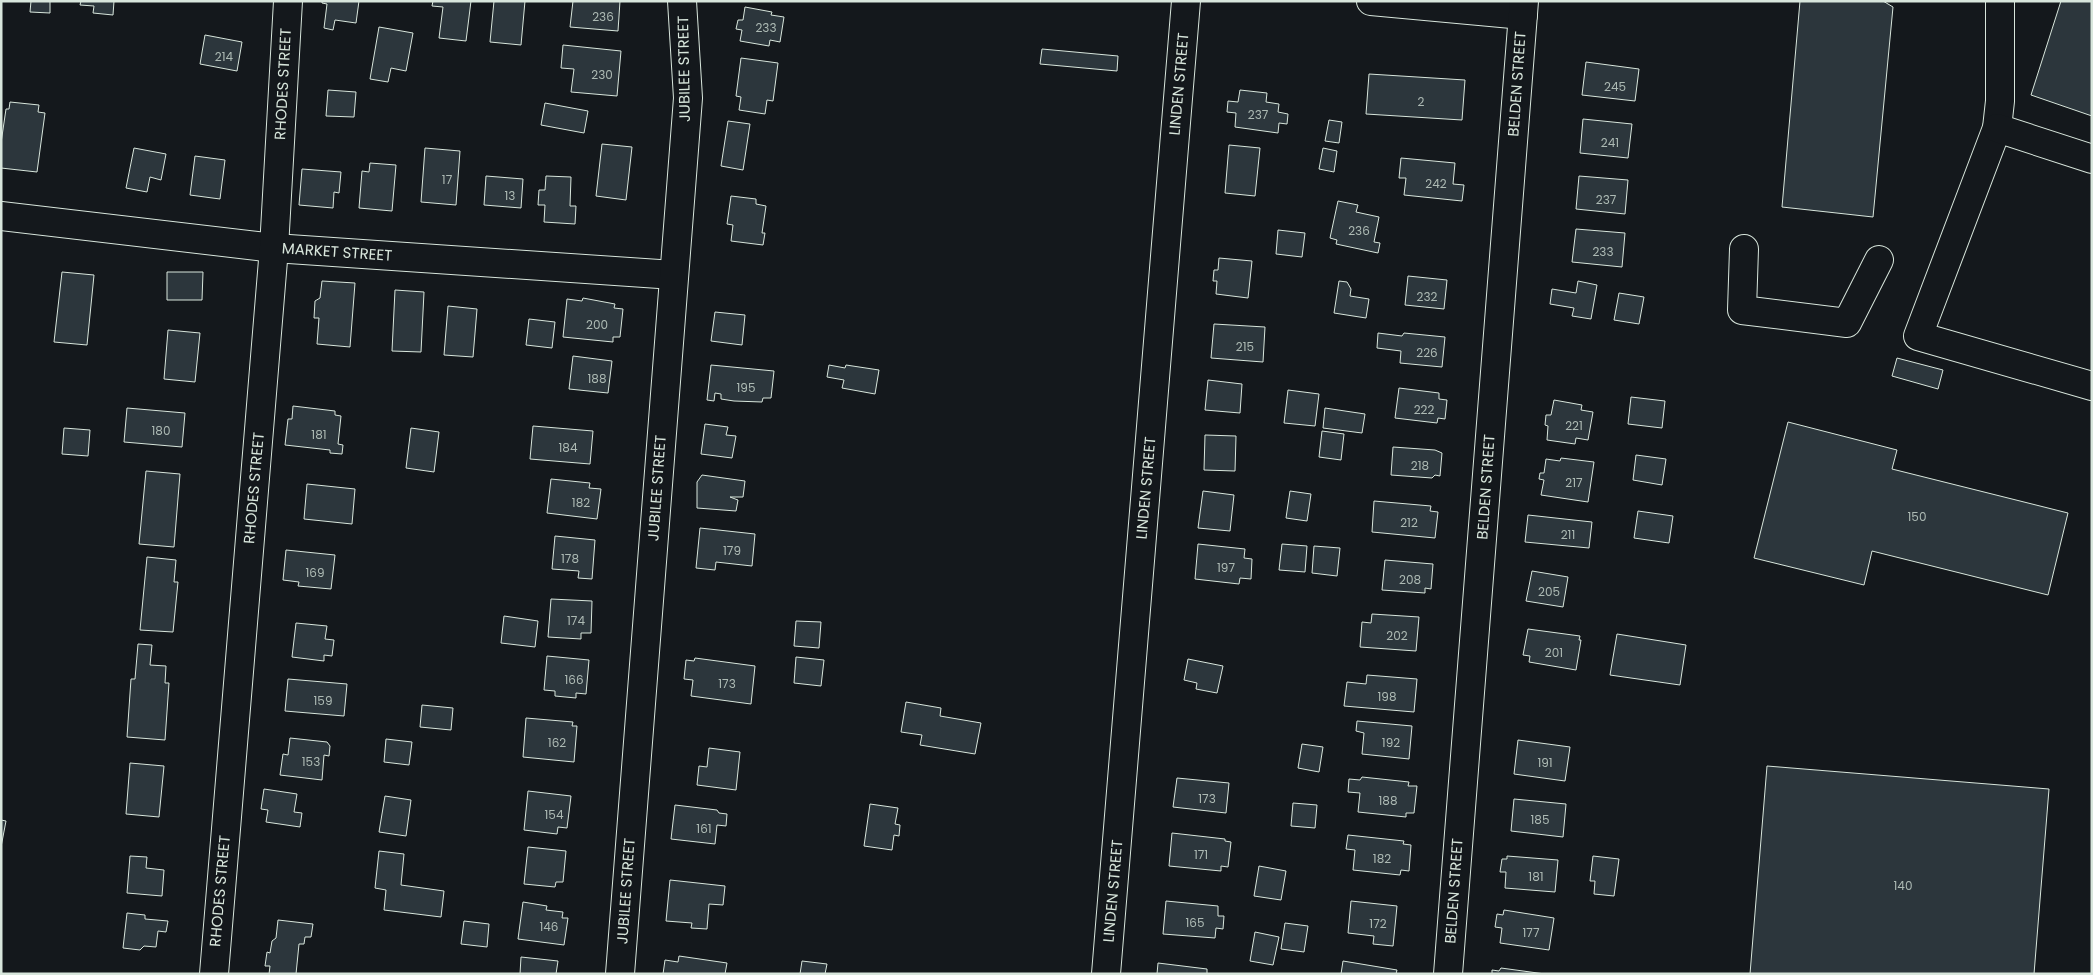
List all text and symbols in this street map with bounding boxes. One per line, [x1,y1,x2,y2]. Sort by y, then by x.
house number: 236 [592,8,614,25]
street label: JUBILEE STREET [672,16,695,122]
house number: 233 [755,19,777,36]
street label: RHODES STREET [269,28,296,140]
street label: BELDEN STREET [1502,30,1531,137]
street label: LINDEN STREET [1164,32,1193,136]
house number: 214 [215,48,234,65]
house number: 230 [591,66,613,83]
house number: 245 [1604,78,1626,95]
house number: 2 [1418,93,1425,110]
house number: 237 [1248,106,1269,123]
house number: 241 [1601,134,1619,151]
house number: 17 [442,171,453,188]
house number: 242 [1425,175,1447,192]
house number: 13 [505,187,515,204]
house number: 237 [1596,191,1617,208]
house number: 236 [1348,222,1370,239]
street label: MARKET STREET [281,237,393,266]
house number: 233 [1592,243,1614,260]
house number: 232 [1417,288,1438,305]
house number: 200 [586,316,608,333]
house number: 215 [1236,338,1254,355]
house number: 226 [1416,344,1438,361]
house number: 188 [588,370,606,387]
house number: 195 [737,379,755,396]
house number: 222 [1414,401,1434,418]
house number: 221 [1565,417,1583,434]
house number: 180 [152,422,170,439]
house number: 181 [311,426,327,443]
street label: RHODES STREET [238,431,269,545]
street label: BELDEN STREET [1471,433,1500,540]
street label: JUBILEE STREET [642,434,671,542]
street label: LINDEN STREET [1131,436,1160,540]
house number: 184 [559,439,578,456]
house number: 218 [1411,457,1429,474]
house number: 217 [1565,474,1583,491]
house number: 182 [572,494,590,511]
house number: 150 [1908,508,1926,525]
house number: 212 [1400,514,1418,531]
house number: 211 [1561,526,1575,543]
house number: 179 [723,542,741,559]
house number: 178 [561,550,579,567]
house number: 197 [1217,559,1235,576]
house number: 169 [305,564,325,581]
house number: 208 [1399,571,1421,588]
house number: 205 [1538,583,1560,600]
house number: 174 [567,612,585,629]
house number: 202 [1386,627,1408,644]
house number: 201 [1545,644,1563,661]
house number: 166 [564,671,584,688]
house number: 173 [718,675,736,692]
house number: 198 [1378,688,1396,705]
house number: 159 [314,692,332,709]
house number: 162 [548,734,566,751]
house number: 192 [1382,734,1400,751]
house number: 153 [302,753,320,770]
house number: 191 [1537,754,1553,771]
house number: 173 [1198,790,1216,807]
house number: 188 [1379,792,1397,809]
house number: 154 [545,806,564,823]
house number: 185 [1531,811,1549,828]
house number: 161 [696,820,712,837]
street label: RHODES STREET [204,834,235,948]
street label: JUBILEE STREET [611,837,640,945]
street label: BELDEN STREET [1439,837,1468,944]
street label: LINDEN STREET [1098,839,1127,943]
house number: 171 [1194,846,1208,863]
house number: 182 [1373,850,1391,867]
house number: 181 [1528,868,1544,885]
house number: 140 [1894,877,1912,894]
house number: 165 [1186,914,1205,931]
house number: 172 [1369,915,1387,932]
house number: 146 [539,918,559,935]
house number: 177 [1523,924,1540,941]

